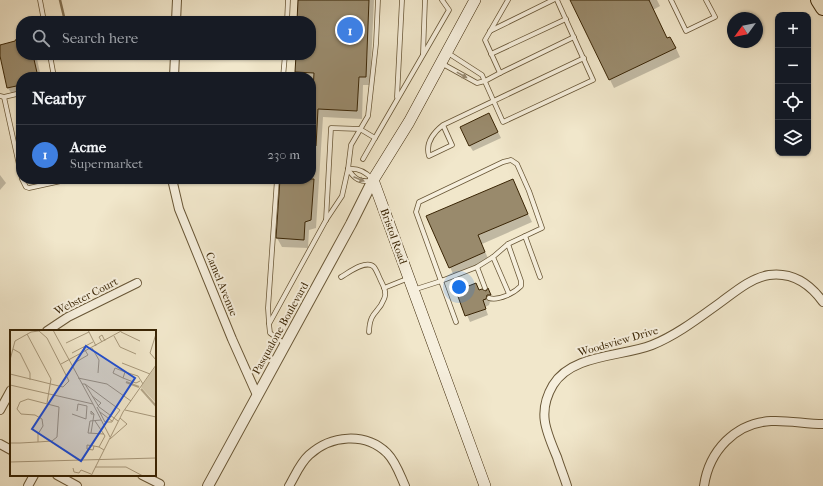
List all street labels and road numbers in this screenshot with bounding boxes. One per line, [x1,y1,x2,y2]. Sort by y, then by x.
street label: Bristol Road [377,206,410,267]
street label: Camel Avenue [203,250,240,319]
street label: Webster Court [51,275,120,318]
street label: Pasqualone Boulevard [250,279,312,377]
street label: Woodsview Drive [576,324,660,359]

